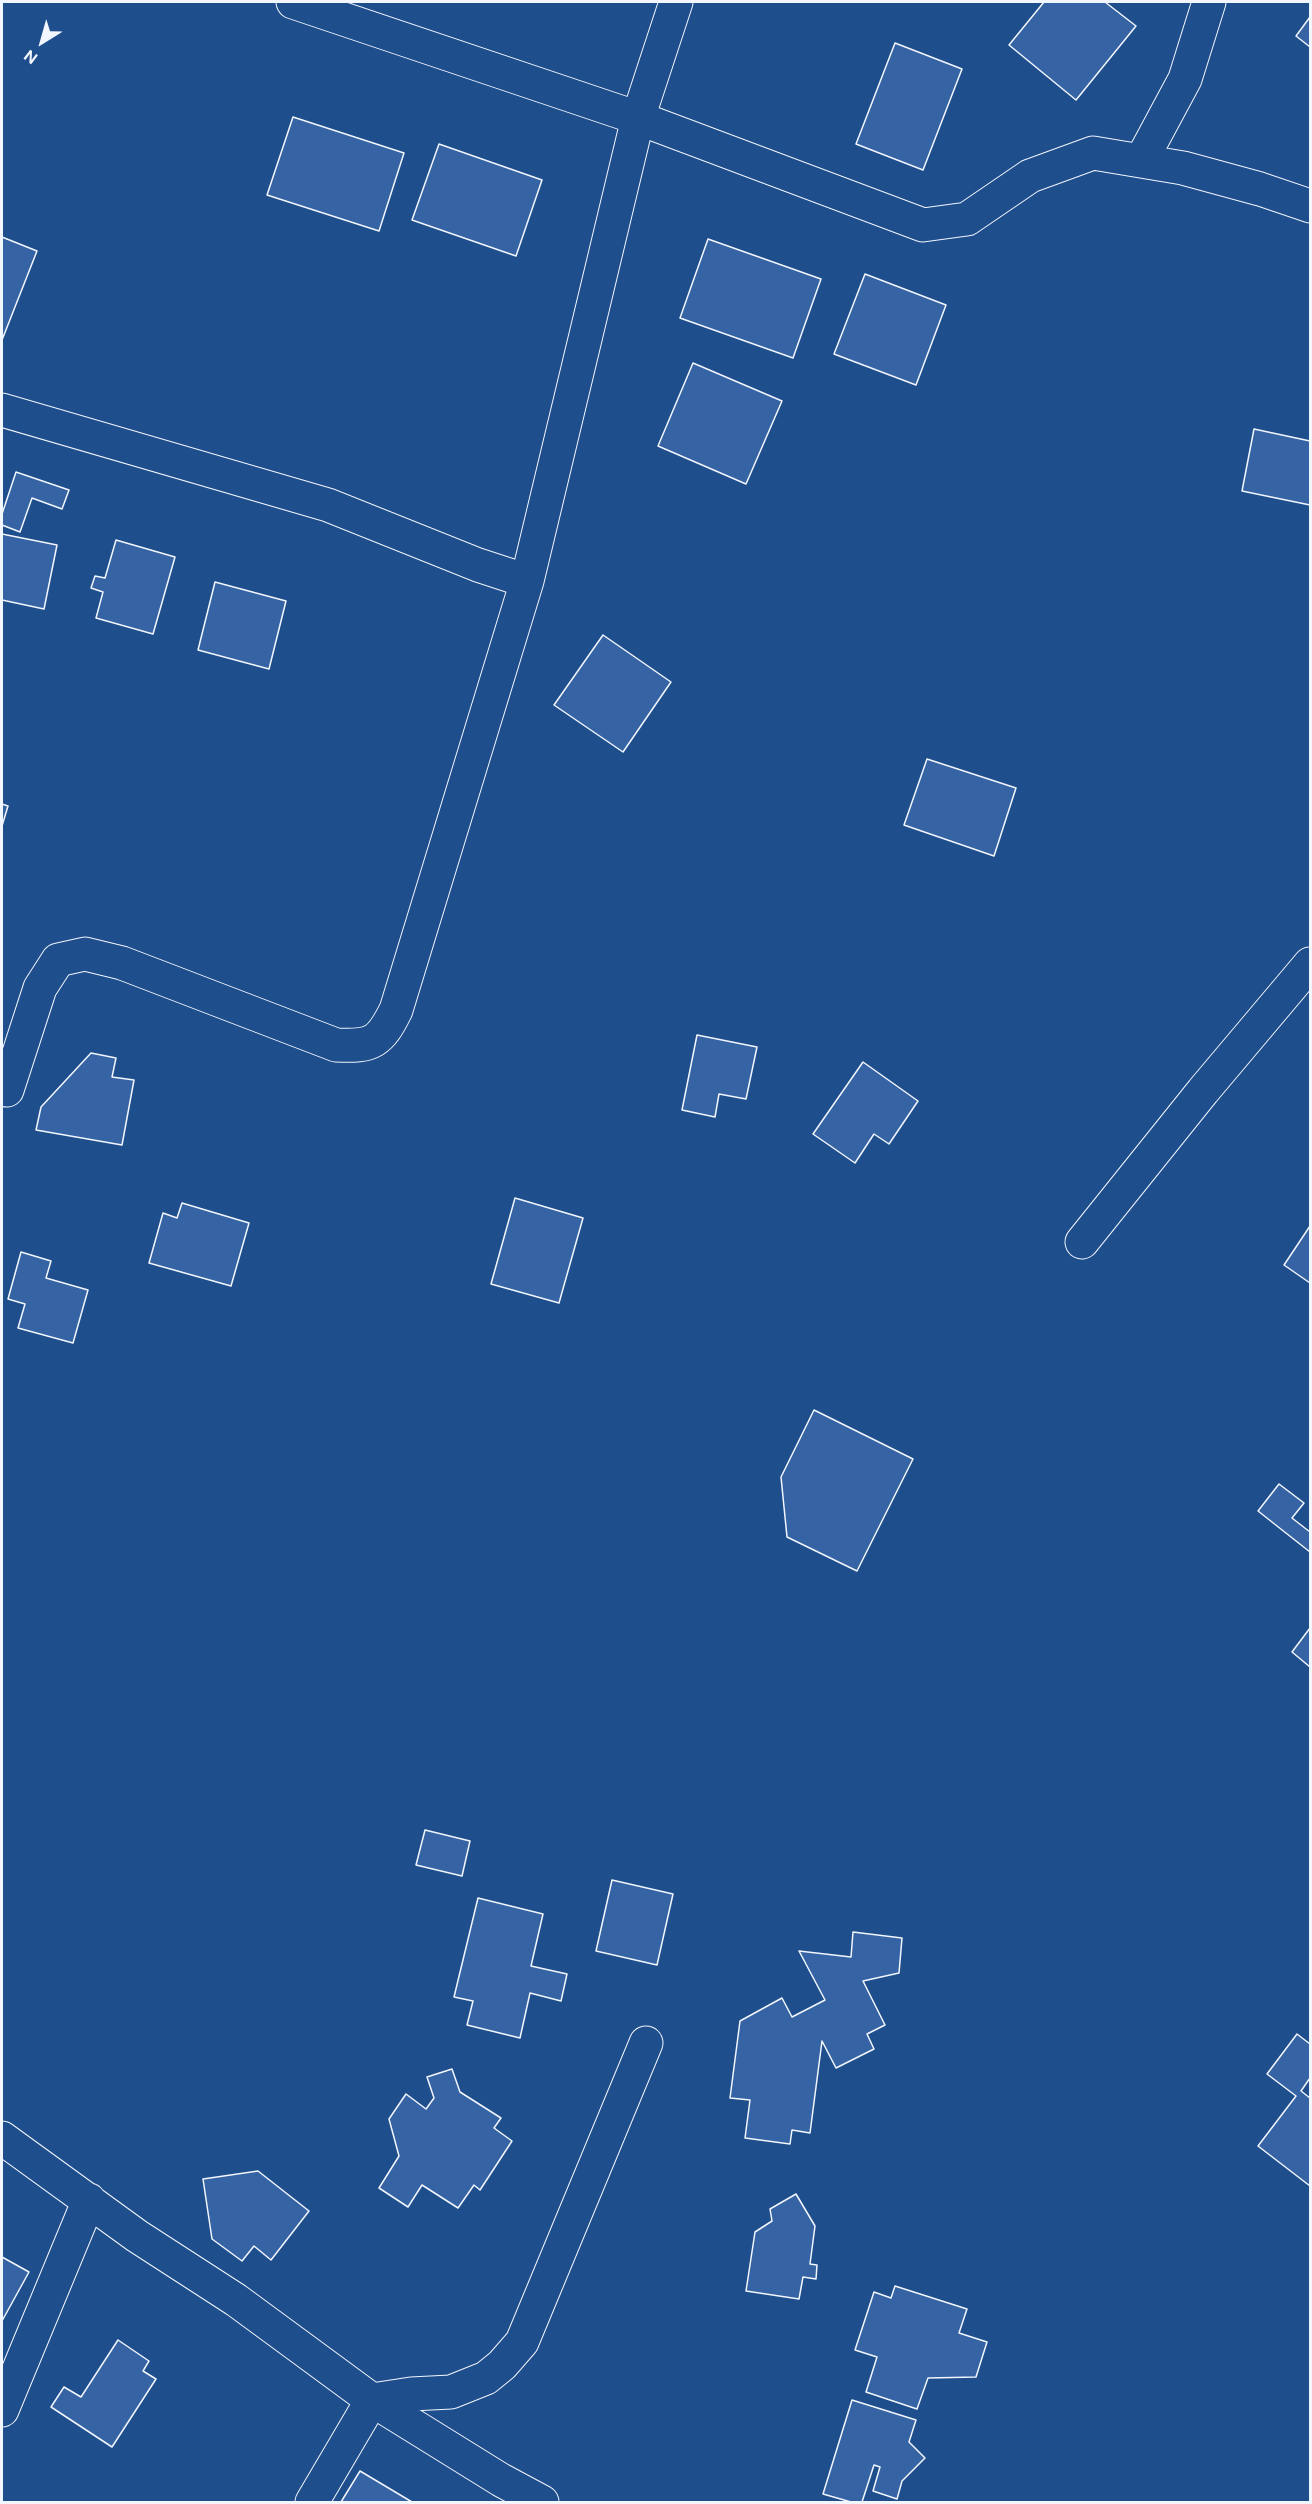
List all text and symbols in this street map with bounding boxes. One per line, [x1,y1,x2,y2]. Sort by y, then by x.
north arrow [12,12,72,72]
text: N [20,45,42,69]

